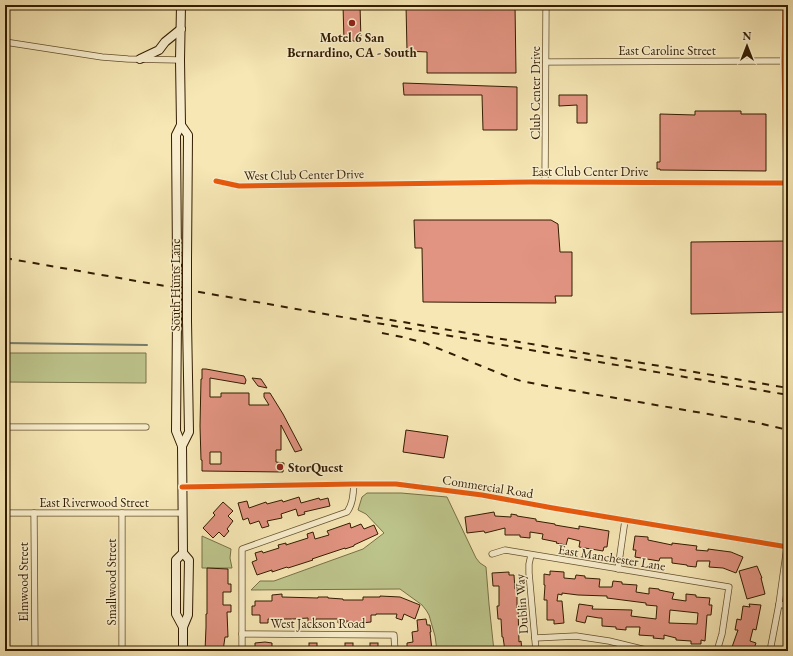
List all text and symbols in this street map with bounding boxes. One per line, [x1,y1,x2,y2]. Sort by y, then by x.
marker: Motel 6 San Bernardino, CA - South [347,18,357,28]
north arrow [727,26,767,66]
place label: Motel 6 San Bernardino, CA - South [287,29,417,61]
text: N [743,29,752,43]
street label: East Caroline Street [618,42,716,59]
street label: Club Center Drive [527,46,544,140]
street label: East Club Center Drive [532,163,648,180]
street label: West Club Center Drive [244,165,364,184]
street label: South Hunts Lane [167,239,184,331]
place label: StorQuest [288,459,343,476]
marker: StorQuest [275,462,285,472]
street label: Commercial Road [441,471,535,502]
street label: East Riverwood Street [39,494,149,511]
street label: Smallwood Street [103,539,120,625]
street label: East Manchester Lane [557,541,667,574]
street label: Elmwood Street [15,542,32,622]
street label: Dublin Way [511,573,532,635]
street label: West Jackson Road [271,615,366,632]

